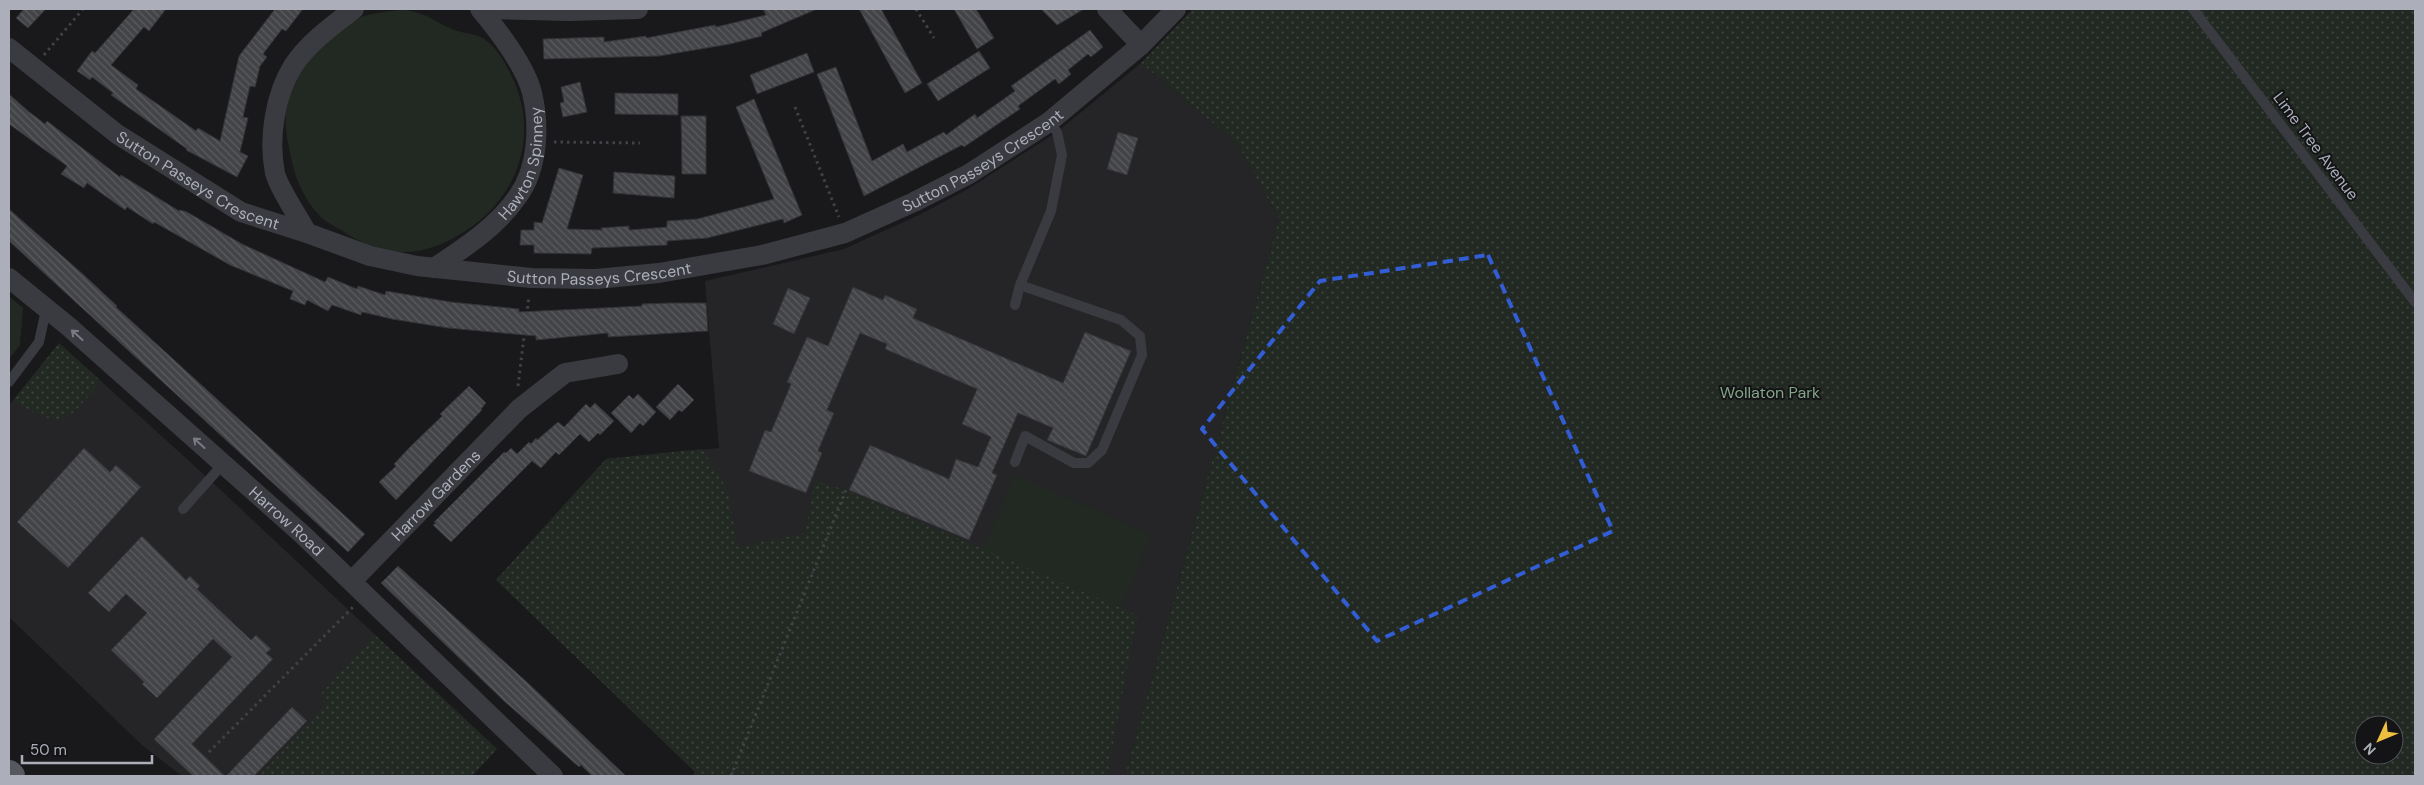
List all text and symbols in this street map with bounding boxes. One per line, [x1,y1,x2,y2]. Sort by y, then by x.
street label: Lime Tree Avenue [2268,88,2364,204]
street label: Sutton Passeys Crescent [898,104,1068,217]
street label: Hawton Spinney [493,106,547,224]
street label: Sutton Passeys Crescent [113,126,282,234]
street label: Sutton Passeys Crescent [506,257,693,290]
one-way arrow [71,329,84,341]
park label: Wollaton Park [1720,382,1820,403]
one-way arrow [193,438,206,449]
street label: Harrow Gardens [386,445,485,545]
street label: Harrow Road [245,481,329,560]
north arrow [2354,715,2404,765]
scale bar [22,732,152,764]
text: N [2360,739,2380,759]
text: 50 m [30,740,67,760]

